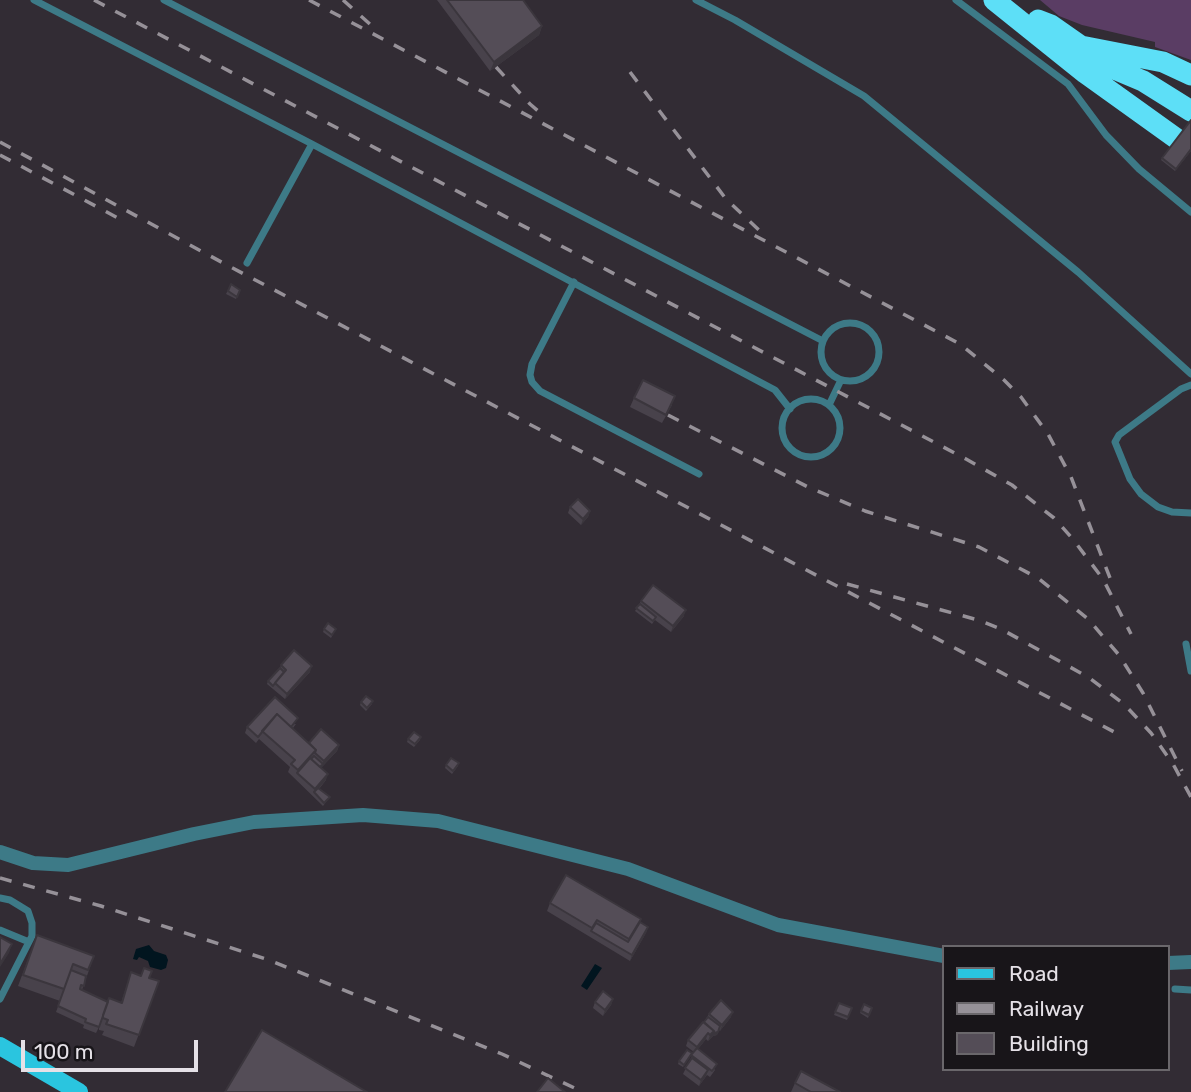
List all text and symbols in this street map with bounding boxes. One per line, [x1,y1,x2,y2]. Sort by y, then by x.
legend [942,945,1170,1071]
text: Road [1009,961,1059,986]
text: Railway [1009,996,1084,1021]
scale bar [24,1026,201,1070]
text: Building [1009,1031,1089,1056]
text: 100 m [34,1039,93,1064]

